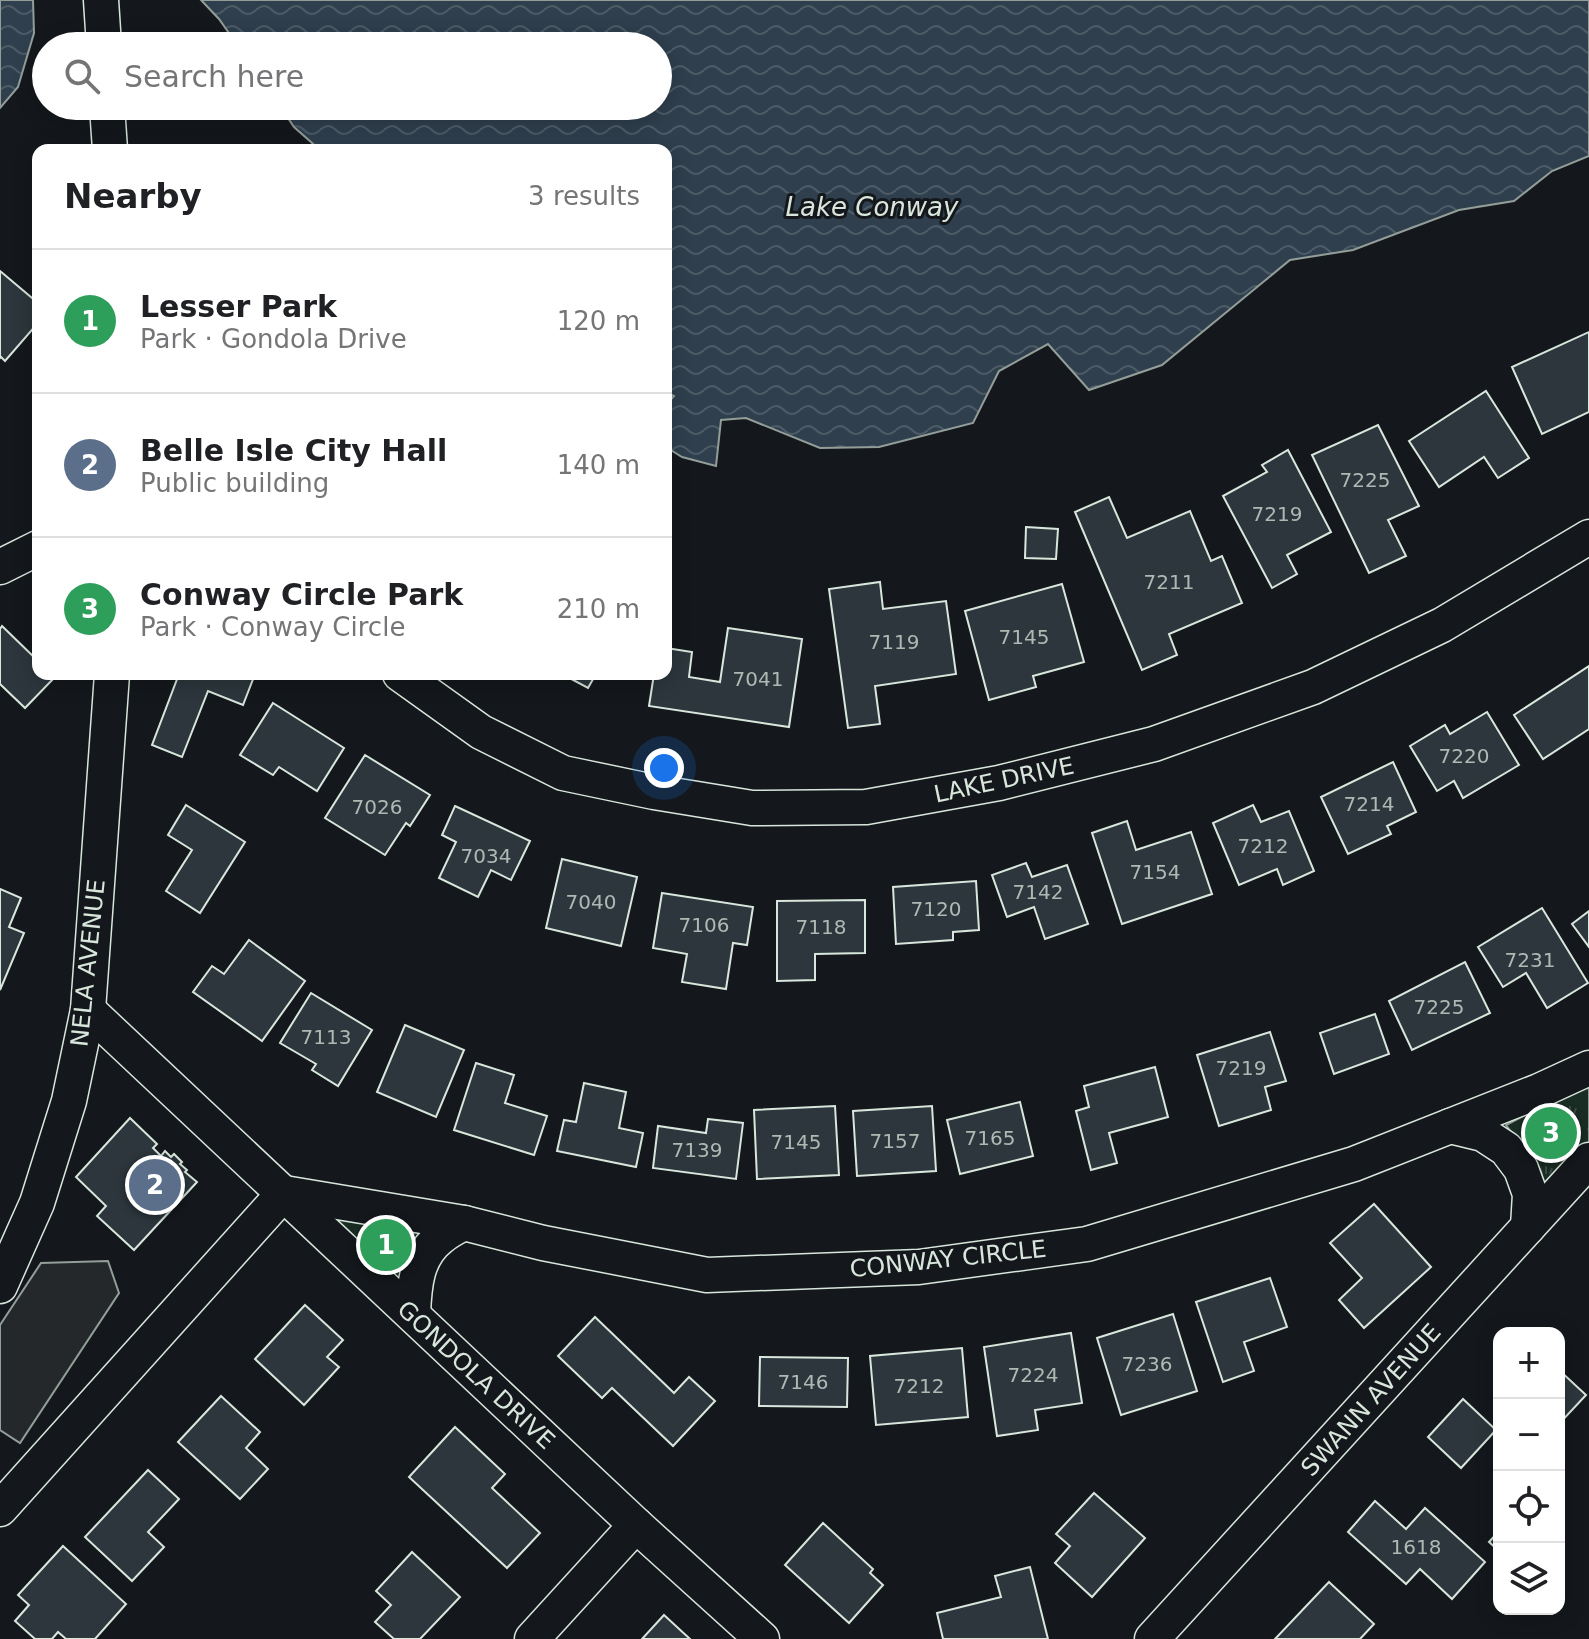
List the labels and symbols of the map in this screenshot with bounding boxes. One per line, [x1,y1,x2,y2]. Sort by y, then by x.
water label: Lake Conway [786,192,959,222]
house number: 7225 [1340,468,1390,492]
house number: 7219 [1252,502,1302,526]
house number: 7211 [1144,570,1194,594]
house number: 7145 [999,625,1049,649]
house number: 7119 [869,630,919,654]
house number: 7041 [733,667,783,691]
house number: 7220 [1439,744,1489,768]
your location [644,748,684,788]
street label: LAKE DRIVE [931,751,1077,809]
house number: 7214 [1344,792,1394,816]
house number: 7026 [352,795,402,819]
house number: 7212 [1238,834,1288,858]
house number: 7034 [461,844,511,868]
house number: 7154 [1130,860,1180,884]
street label: NELA AVENUE [65,878,111,1048]
house number: 7142 [1013,880,1063,904]
house number: 7040 [566,890,616,914]
house number: 7120 [911,897,961,921]
house number: 7106 [679,913,729,937]
house number: 7118 [796,915,846,939]
house number: 7231 [1505,948,1555,972]
house number: 7225 [1414,995,1464,1019]
house number: 7113 [301,1025,351,1049]
house number: 7219 [1216,1056,1266,1080]
pin: 3 [1525,1103,1577,1163]
house number: 7165 [965,1126,1015,1150]
house number: 7157 [870,1129,920,1153]
house number: 7145 [771,1130,821,1154]
house number: 7139 [672,1138,722,1162]
pin: 2 [129,1155,181,1215]
pin: 1 [360,1215,412,1275]
street label: CONWAY CIRCLE [848,1235,1048,1283]
street label: GONDOLA DRIVE [392,1295,560,1455]
street label: SWANN AVENUE [1295,1318,1447,1482]
house number: 7236 [1122,1352,1172,1376]
house number: 7224 [1008,1363,1058,1387]
house number: 7146 [778,1370,828,1394]
house number: 7212 [894,1374,944,1398]
house number: 1618 [1391,1535,1441,1559]

